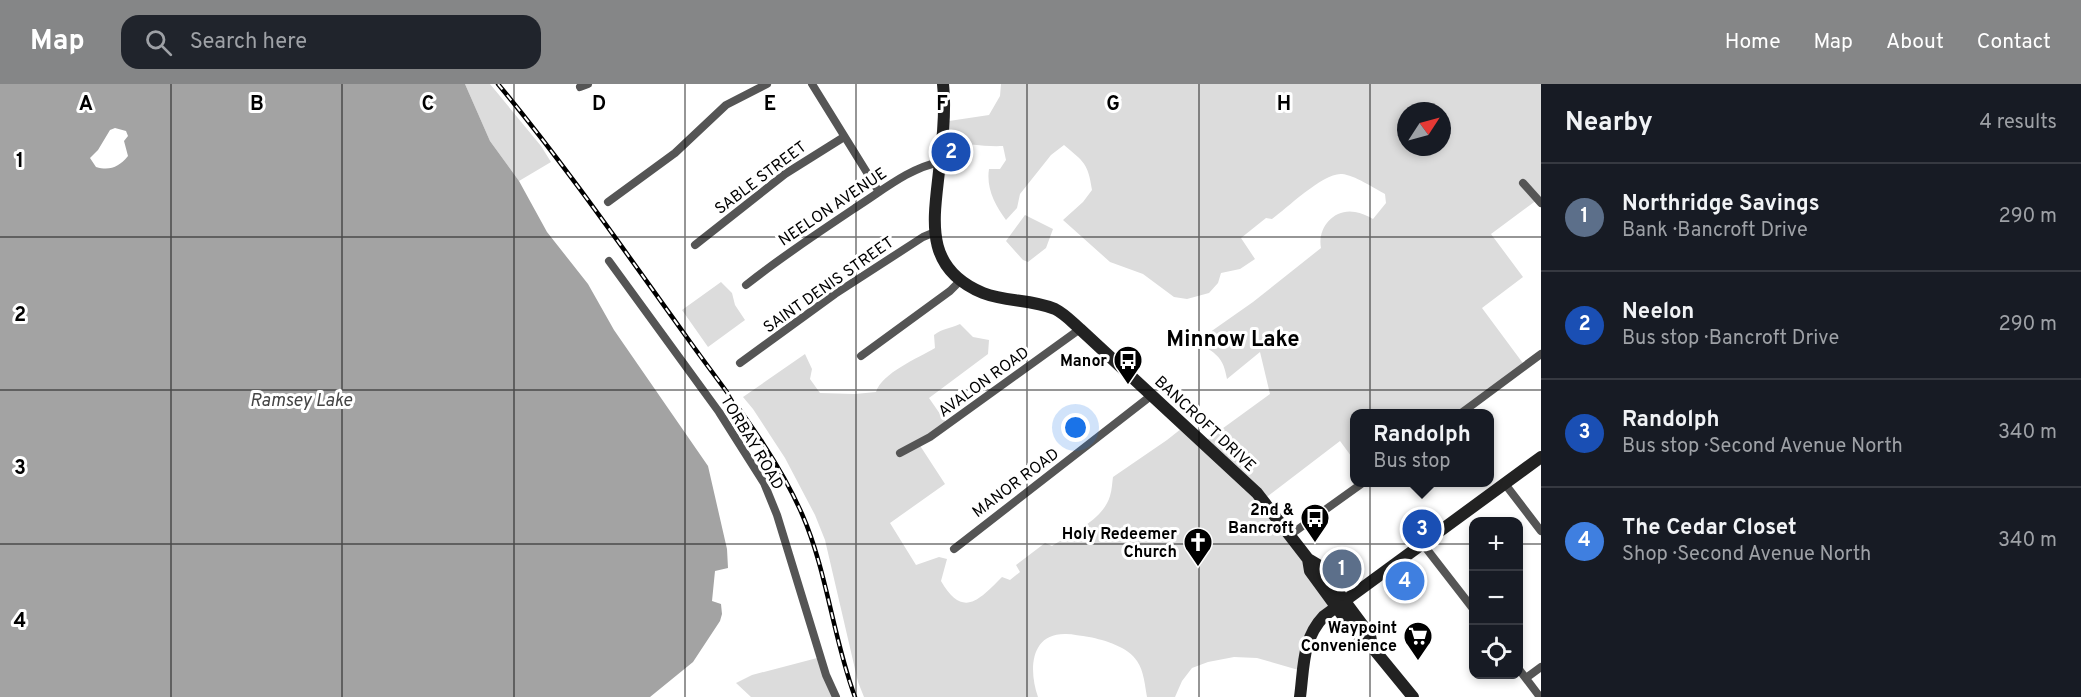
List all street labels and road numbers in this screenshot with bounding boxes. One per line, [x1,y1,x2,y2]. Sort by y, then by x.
street label: SABLE STREET [711,138,811,220]
street label: NEELON AVENUE [775,164,891,251]
street label: SAINT DENIS STREET [760,233,898,338]
street label: AVALON ROAD [935,343,1034,422]
street label: BANCROFT DRIVE [1150,372,1260,477]
street label: TORBAY ROAD [715,392,787,494]
street label: MANOR ROAD [969,444,1064,523]

